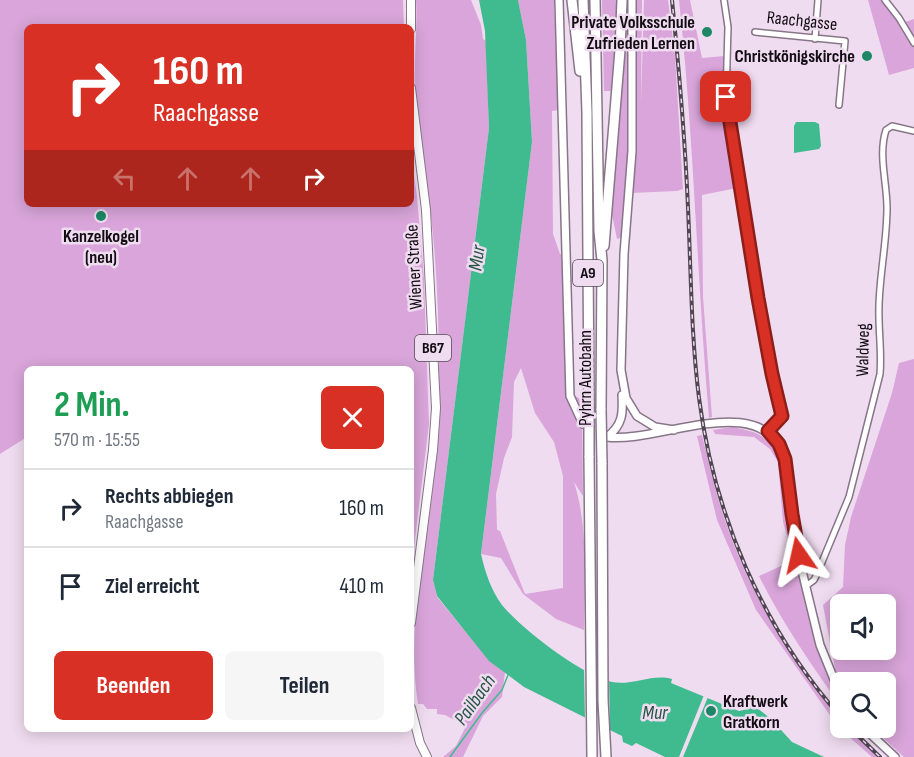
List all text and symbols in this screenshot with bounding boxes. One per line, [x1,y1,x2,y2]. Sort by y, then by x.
street label: Raachgasse [766,7,838,35]
place label: Private Volksschule Zufrieden Lernen [571,12,695,54]
marker: Private Volksschule Zufrieden Lernen [700,25,714,39]
text: 160 m [153,46,244,97]
place label: Christkönigskirche [735,46,855,67]
icon: right [54,48,132,126]
marker: Christkönigskirche [860,49,874,63]
pin [700,71,751,122]
icon: arrive [709,80,742,113]
text: Raachgasse [153,97,259,129]
icon: left [108,162,141,195]
icon: ahead [171,162,204,195]
icon: ahead [234,162,267,195]
icon: right [297,162,330,195]
marker: Kanzelkogel (neu) [94,209,108,223]
street label: Wiener Straße [401,224,427,310]
place label: Kanzelkogel (neu) [63,226,139,268]
water label: Mur [463,242,491,272]
road number: A9 [573,260,603,286]
street label: Waldweg [852,323,874,377]
street label: Pyhrn Autobahn [575,330,596,426]
road number: B67 [415,335,451,361]
text: 2 Min. [54,384,130,427]
button: close [321,386,384,449]
text: 570 m · 15:55 [54,428,140,452]
text: Rechts abbiegen [105,483,234,510]
icon: right [54,492,87,525]
text: 160 m [339,495,384,522]
text: Raachgasse [105,510,184,534]
position arrow [767,523,831,587]
icon: arrive [54,570,87,603]
text: Ziel erreicht [105,573,200,600]
text: 410 m [340,573,384,600]
map controls [830,594,896,738]
button: sound [830,594,896,660]
button: Beenden [54,651,213,720]
button: Teilen [225,651,384,720]
water label: Pailbach [449,670,501,730]
button: search [830,672,896,738]
place label: Kraftwerk Gratkorn [723,691,788,733]
water label: Mur [642,701,669,725]
marker: Kraftwerk Gratkorn [704,704,718,718]

